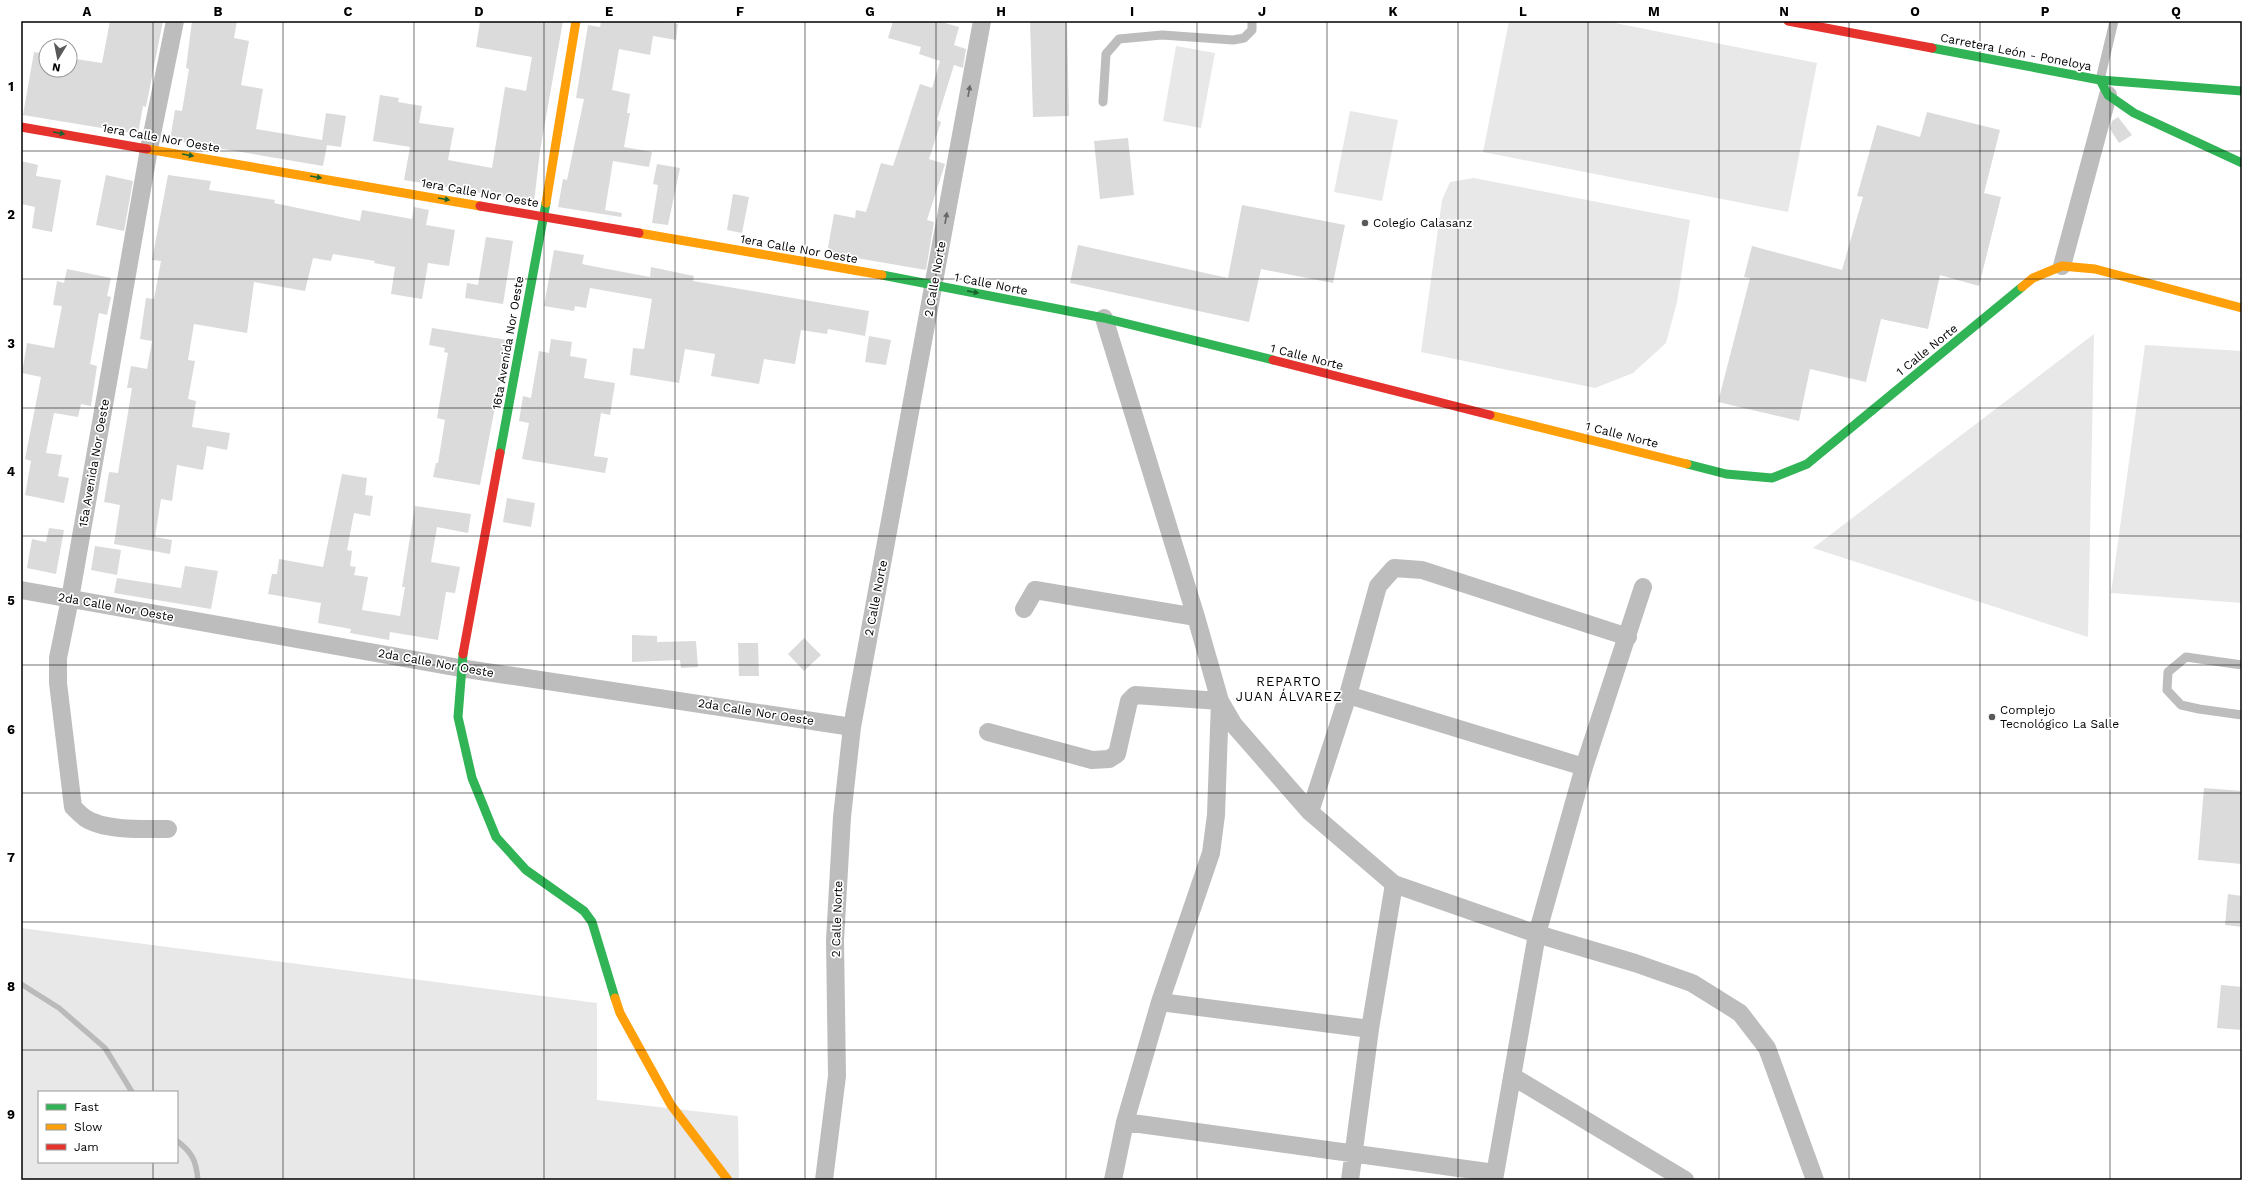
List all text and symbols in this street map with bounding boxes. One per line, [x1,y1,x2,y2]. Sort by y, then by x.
text: A [83,4,92,19]
text: B [214,4,223,19]
text: C [344,4,353,19]
text: D [474,4,484,19]
text: E [605,4,613,19]
text: F [736,4,744,19]
text: G [865,4,875,19]
text: H [996,4,1006,19]
text: I [1130,4,1134,19]
text: J [1258,4,1266,19]
text: K [1388,4,1398,19]
text: L [1519,4,1527,19]
text: M [1648,4,1660,19]
text: N [1779,4,1789,19]
text: O [1910,4,1920,19]
text: P [2041,4,2050,19]
text: Q [2171,4,2181,19]
street label: Carretera León - Poneloya [1939,30,2093,74]
north arrow [38,38,78,78]
text: N [51,60,61,74]
text: 1 [8,79,14,94]
one-way arrow [966,84,972,97]
street label: 1era Calle Nor Oeste [101,121,221,155]
one-way arrow [53,131,66,137]
one-way arrow [181,152,194,158]
one-way arrow [310,174,322,180]
street label: 1era Calle Nor Oeste [420,176,540,210]
one-way arrow [438,196,450,202]
text: 2 [7,207,15,222]
one-way arrow [944,212,950,225]
place label: Colegio Calasanz [1373,216,1472,230]
marker: Colegio Calasanz [1360,218,1370,228]
street label: 1era Calle Nor Oeste [739,232,859,266]
street label: 2 Calle Norte [921,240,949,318]
street label: 1 Calle Norte [953,270,1029,298]
street label: 16ta Avenida Nor Oeste [489,275,527,411]
one-way arrow [967,289,979,295]
street label: 1 Calle Norte [1894,321,1960,379]
text: 3 [7,336,15,351]
street label: 1 Calle Norte [1269,341,1345,373]
street label: 15a Avenida Nor Oeste [76,398,112,528]
street label: 1 Calle Norte [1584,419,1660,451]
text: 4 [7,464,16,479]
street label: 2 Calle Norte [862,559,890,637]
street label: 2da Calle Nor Oeste [57,590,175,624]
text: 5 [7,593,15,608]
street label: 2da Calle Nor Oeste [377,646,495,680]
district label: REPARTO JUAN ÁLVAREZ [1236,674,1342,704]
street label: 2da Calle Nor Oeste [697,696,815,728]
place label: Complejo Tecnológico La Salle [2000,703,2119,731]
marker: Complejo Tecnológico La Salle [1987,712,1997,722]
text: 6 [7,722,15,737]
text: 7 [7,850,15,865]
street label: 2 Calle Norte [829,880,845,958]
text: 8 [7,979,15,994]
legend [38,1091,178,1163]
text: Fast [74,1100,99,1114]
text: 9 [7,1107,15,1122]
text: Slow [74,1120,102,1134]
text: Jam [74,1140,99,1154]

